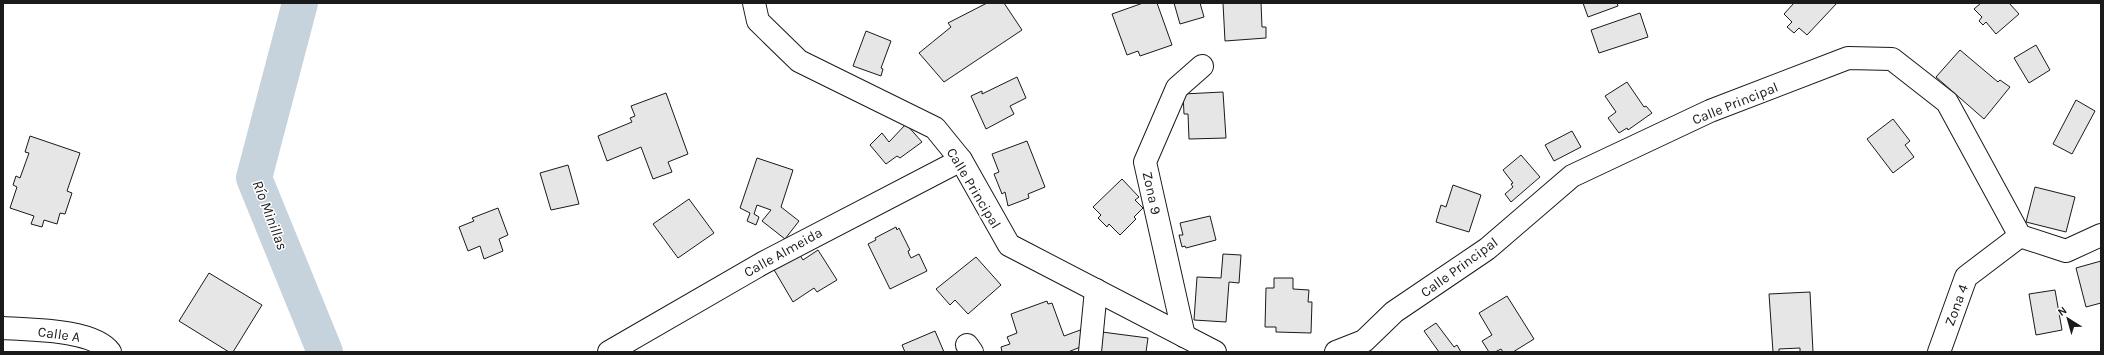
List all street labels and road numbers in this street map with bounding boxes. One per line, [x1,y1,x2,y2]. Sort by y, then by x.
street label: Calle Principal [1690,78,1781,128]
street label: Calle Principal [943,145,1004,232]
street label: Zona 9 [1139,170,1164,216]
street label: Calle Almeida [741,224,825,281]
street label: Calle Principal [1417,234,1501,301]
street label: Zona 4 [1941,282,1972,328]
street label: Calle A [37,323,81,346]

